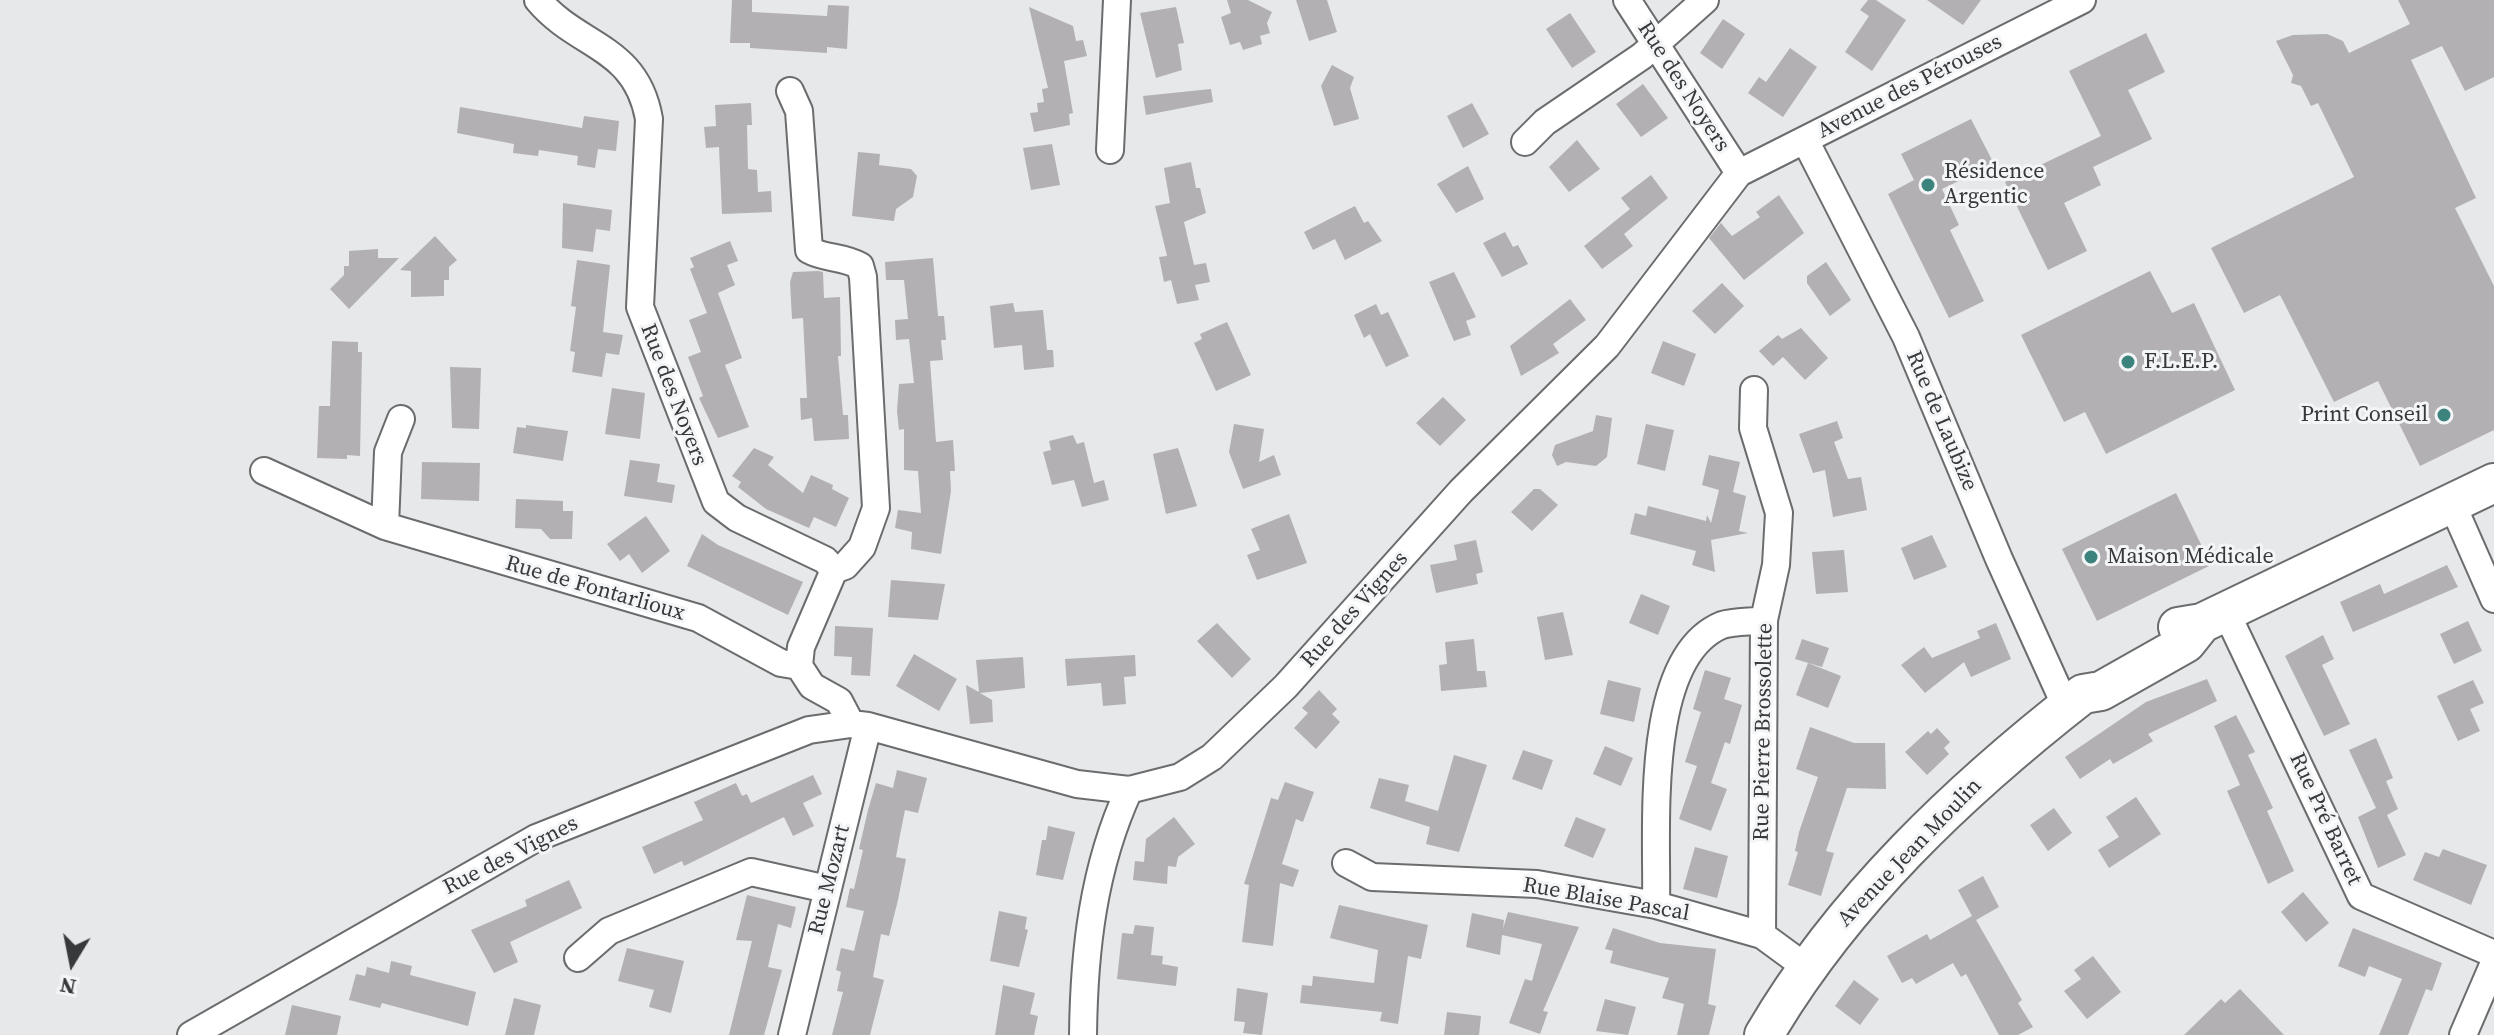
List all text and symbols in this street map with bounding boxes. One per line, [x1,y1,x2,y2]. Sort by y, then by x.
street label: Rue des Noyers [1631,17,1735,157]
street label: Avenue des Pérouses [1813,29,2007,145]
place label: Résidence Argentic [1944,159,2044,210]
marker: Résidence Argentic [1919,176,1937,194]
street label: Rue des Noyers [634,320,712,470]
street label: Rue de Laubize [1900,347,1982,495]
place label: F.L.E.P. [2144,349,2218,375]
marker: F.L.E.P. [2119,353,2137,371]
place label: Print Conseil [2301,402,2428,428]
marker: Print Conseil [2435,406,2453,424]
place label: Maison Médicale [2107,544,2274,570]
street label: Rue des Vignes [1296,546,1414,674]
marker: Maison Médicale [2082,548,2100,566]
street label: Rue de Fontarlioux [502,551,688,627]
street label: Rue Pierre Brossolette [1749,623,1779,841]
street label: Rue Pré Barret [2283,749,2367,889]
street label: Avenue Jean Moulin [1832,773,1988,933]
street label: Rue des Vignes [439,811,583,901]
street label: Rue Mozart [804,822,856,938]
street label: Rue Blaise Pascal [1521,872,1691,928]
north arrow [32,923,112,1003]
text: N [57,970,78,1003]

